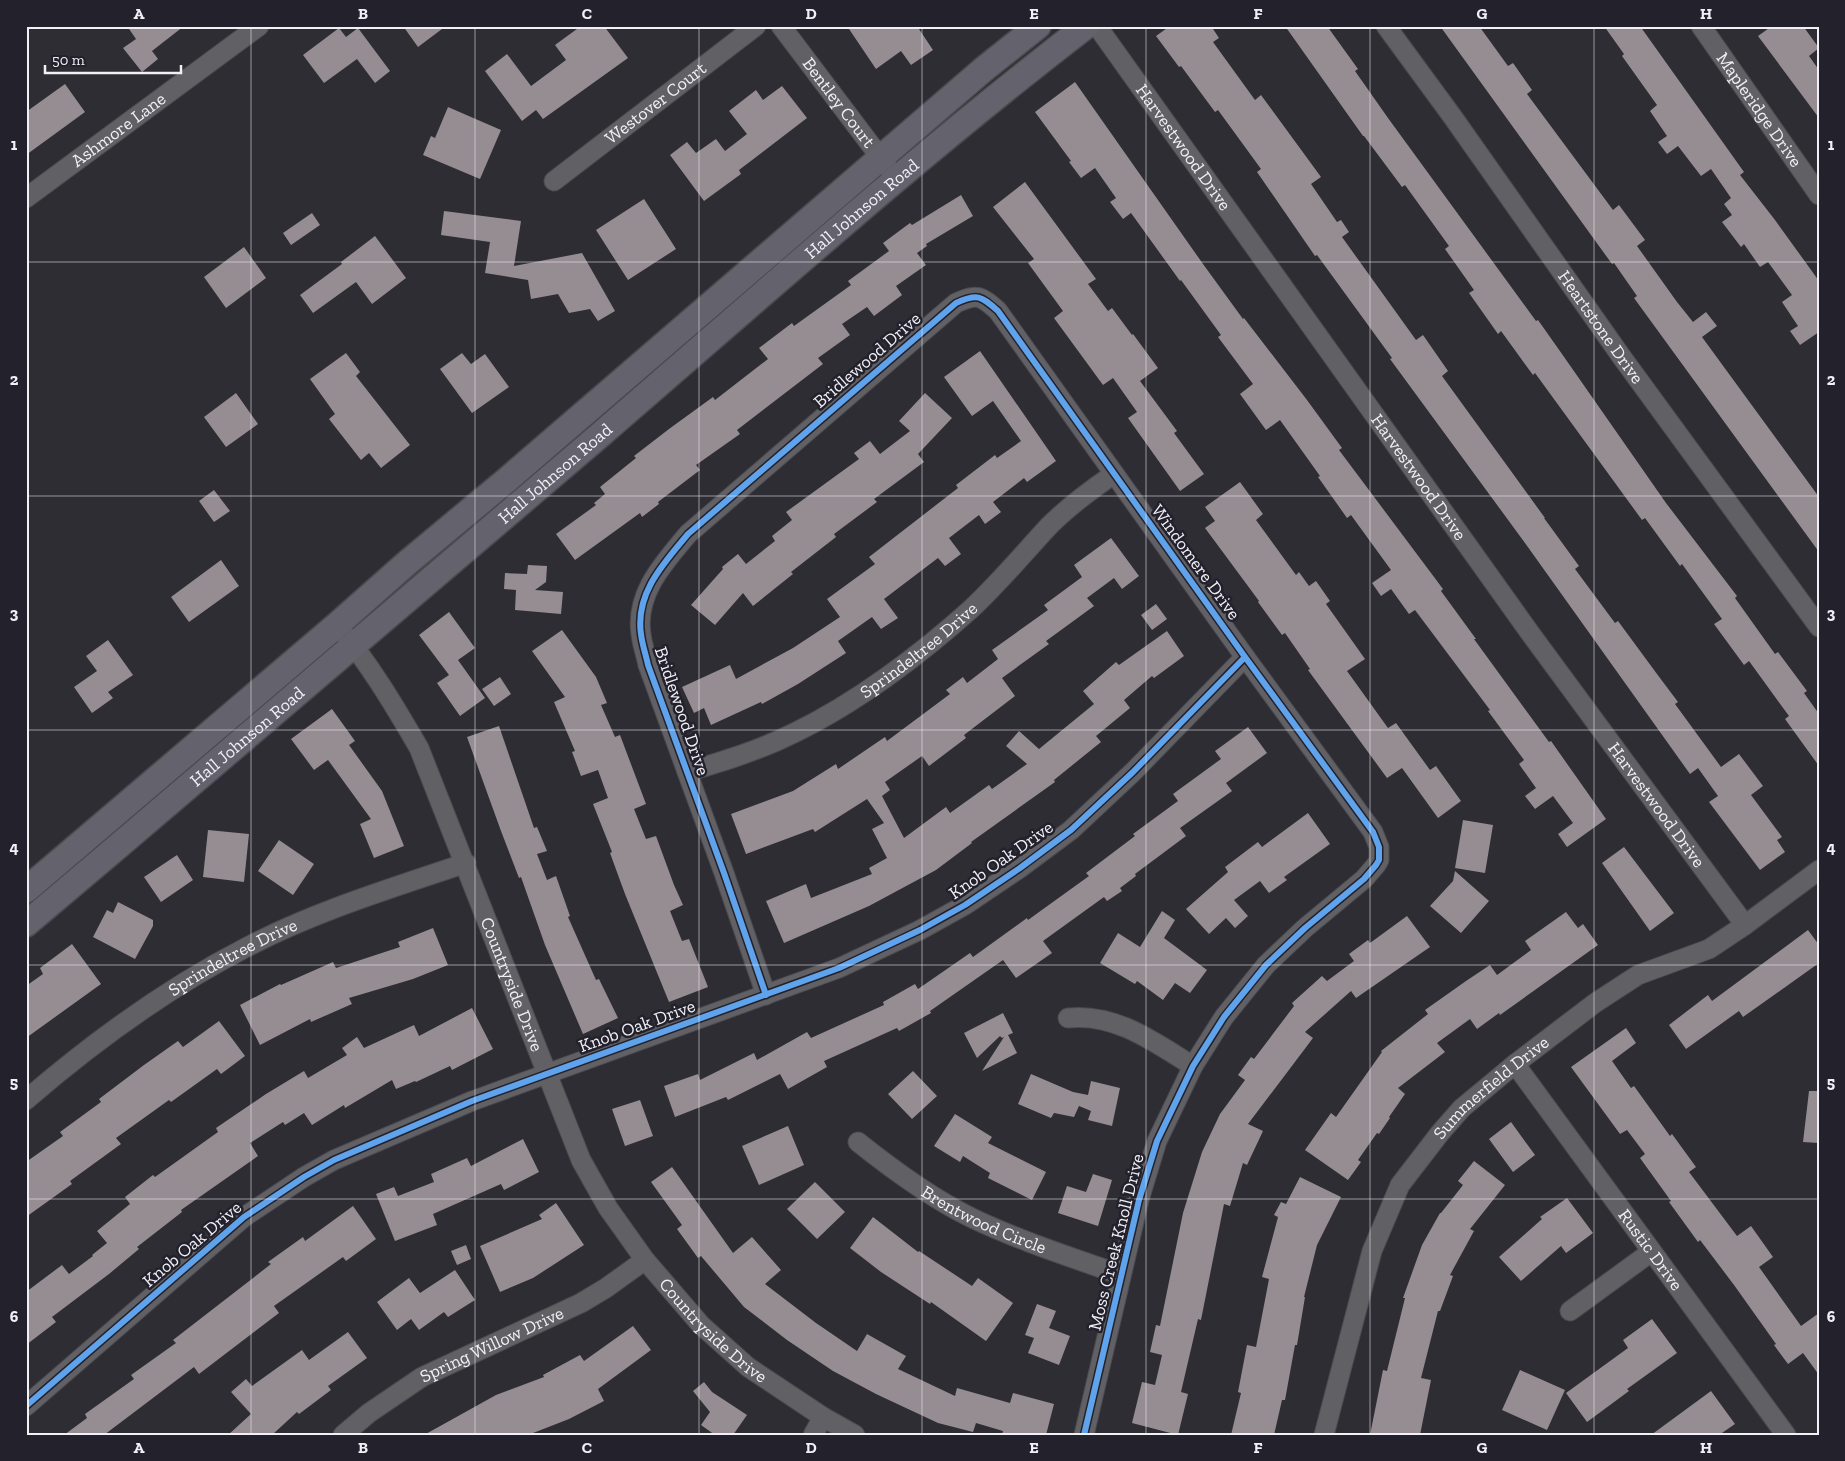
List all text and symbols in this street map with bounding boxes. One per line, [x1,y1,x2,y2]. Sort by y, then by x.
text: A [134,4,145,23]
text: B [358,4,368,23]
text: C [582,4,592,23]
text: D [805,4,817,23]
text: E [1029,4,1039,23]
text: F [1253,4,1263,23]
text: G [1477,4,1488,23]
text: H [1700,4,1712,23]
scale bar [45,42,181,74]
street label: Mapleridge Drive [1712,48,1807,171]
text: 50 m [52,51,85,69]
street label: Bentley Court [798,53,880,152]
street label: Westover Court [600,57,711,149]
street label: Harvestwood Drive [1131,80,1236,215]
street label: Ashmore Lane [67,88,170,172]
text: 1 [11,135,18,154]
text: 1 [1828,135,1835,154]
street label: Hall Johnson Road [800,154,923,264]
street label: Heartstone Drive [1553,266,1649,388]
street label: Bridlewood Drive [809,307,925,413]
text: 2 [10,370,19,389]
text: 2 [1827,370,1836,389]
street label: Harvestwood Drive [1366,410,1471,544]
street label: Hall Johnson Road [494,418,617,528]
street label: Windomere Drive [1147,500,1245,624]
street label: Sprindeltree Drive [856,598,982,703]
text: 3 [10,604,19,623]
text: 3 [1827,604,1836,623]
street label: Bridlewood Drive [650,644,714,778]
street label: Hall Johnson Road [186,682,309,791]
street label: Harvestwood Drive [1603,738,1710,872]
street label: Knob Oak Drive [945,816,1057,904]
text: 4 [9,838,19,857]
text: 4 [1826,838,1836,857]
street label: Sprindeltree Drive [164,914,300,1001]
street label: Countryside Drive [476,914,548,1055]
street label: Knob Oak Drive [576,995,698,1057]
street label: Summerfield Drive [1428,1031,1553,1144]
text: 5 [10,1073,18,1092]
text: 5 [1827,1073,1835,1092]
street label: Moss Creek Knoll Drive [1083,1151,1149,1333]
street label: Brentwood Circle [917,1181,1049,1259]
street label: Knob Oak Drive [138,1196,246,1292]
street label: Rustic Drive [1614,1205,1688,1295]
street label: Countryside Drive [654,1273,771,1388]
street label: Spring Willow Drive [416,1302,567,1387]
text: 6 [10,1307,19,1326]
text: 6 [1827,1307,1836,1326]
text: A [134,1438,145,1457]
text: B [358,1438,368,1457]
text: C [582,1438,592,1457]
text: D [805,1438,817,1457]
text: E [1029,1438,1039,1457]
text: F [1253,1438,1263,1457]
text: G [1477,1438,1488,1457]
text: H [1700,1438,1712,1457]

